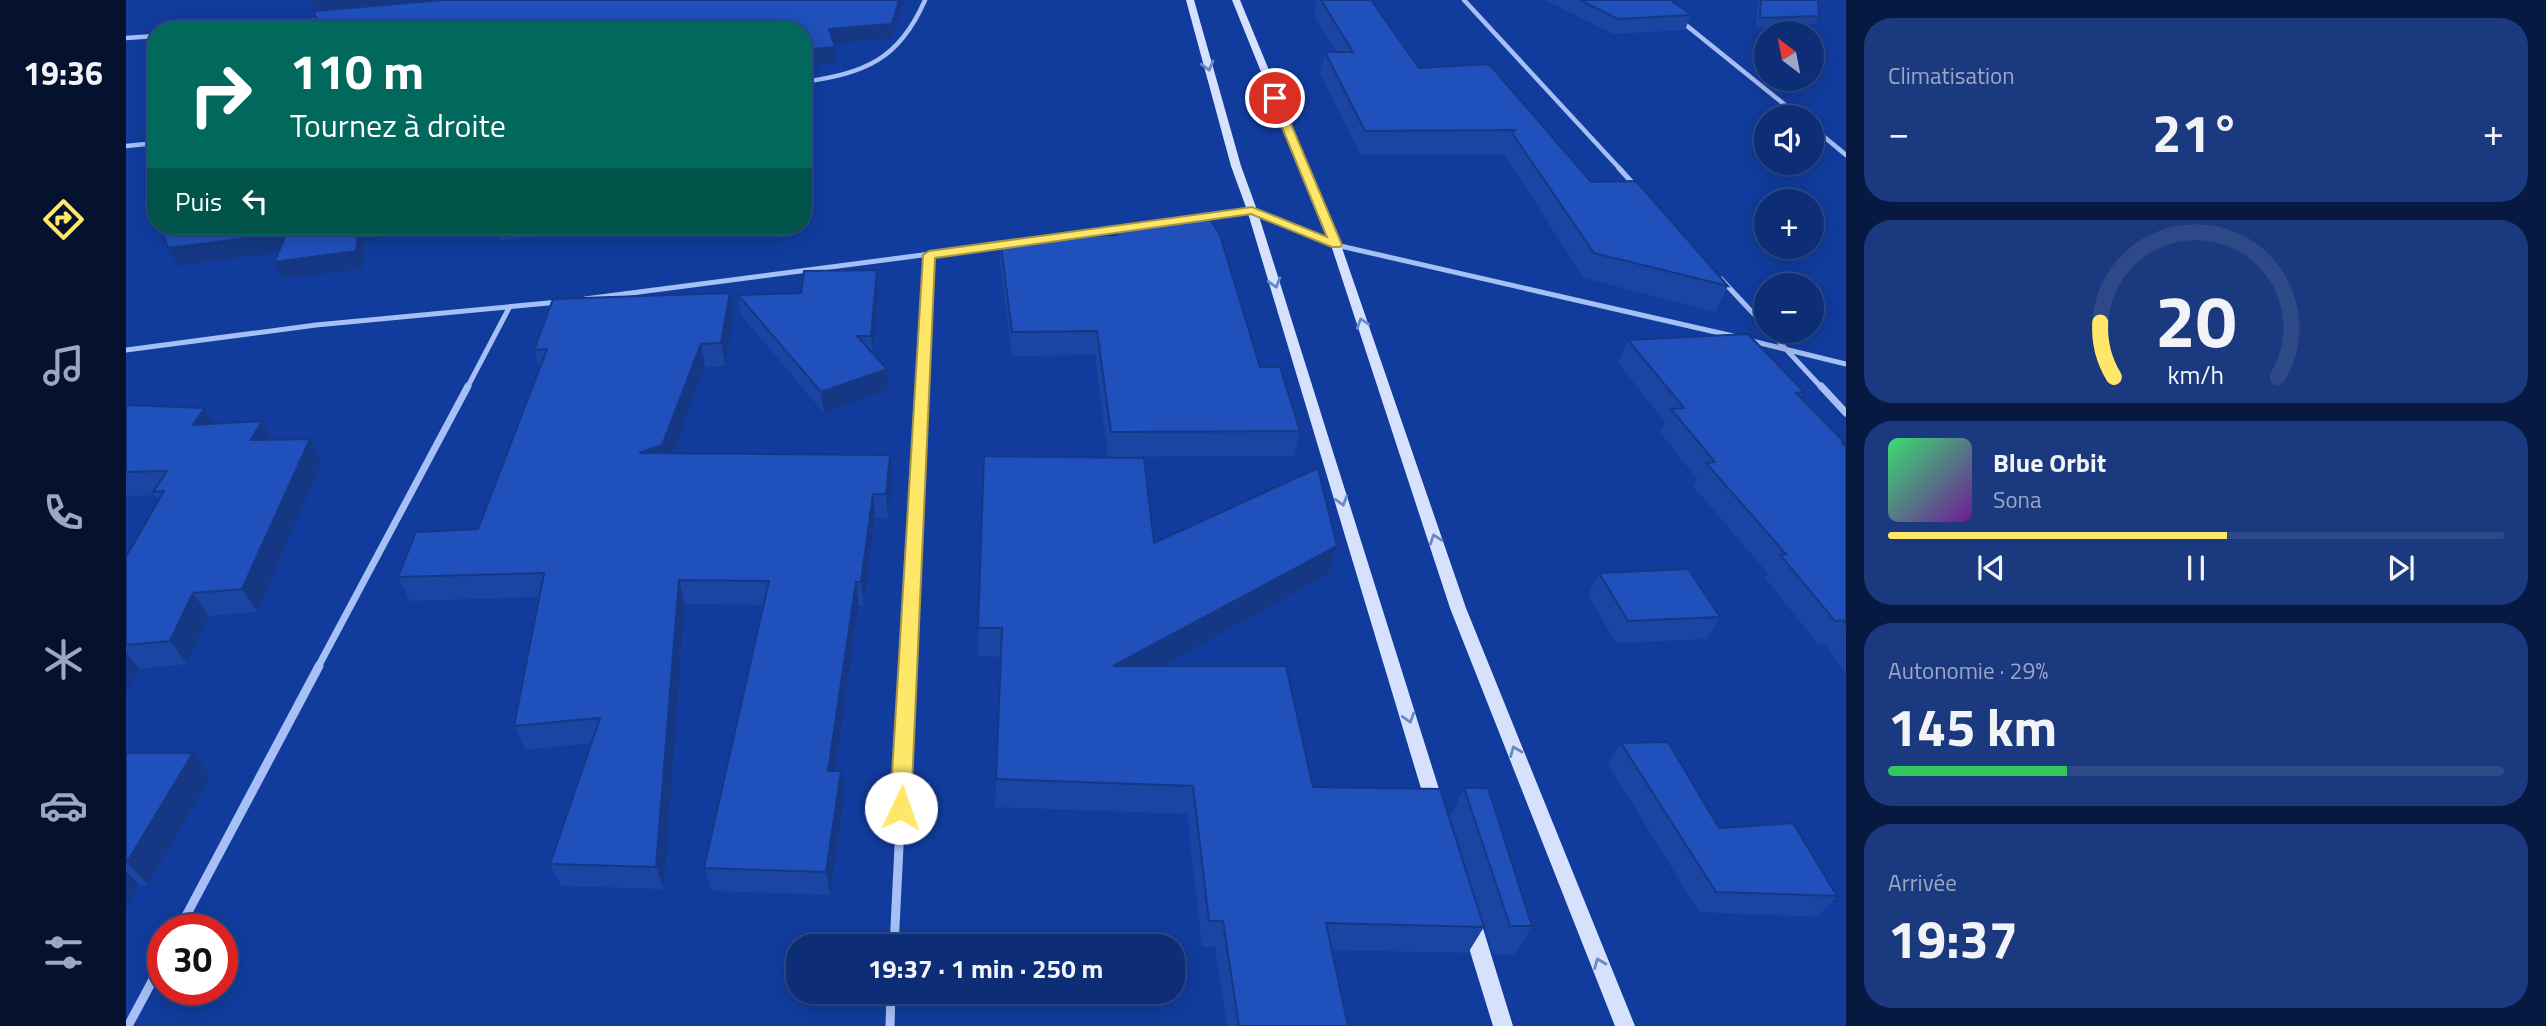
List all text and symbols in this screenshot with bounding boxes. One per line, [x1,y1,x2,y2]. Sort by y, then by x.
north arrow [1754,21,1824,91]
map controls [1754,21,1824,343]
text: 110 m [290,33,424,108]
text: 19:36 [23,49,103,97]
icon: right [175,49,266,140]
text: Climatisation [1888,58,2015,93]
one-way arrow [1200,60,1215,72]
pin [1245,68,1305,128]
icon: arrive [1256,79,1294,117]
text: 21° [2152,93,2240,172]
text: Tournez à droite [290,101,506,149]
text: − [1888,103,1909,161]
text: + [2483,103,2504,161]
button: sound [1754,105,1824,175]
text: Puis [175,182,222,221]
icon: left [236,182,274,220]
button: + [1754,189,1824,259]
icon: directions [39,195,88,244]
text: 20 [2155,266,2237,376]
button: − [1754,273,1824,343]
one-way arrow [1266,277,1281,289]
one-way arrow [1356,317,1370,329]
icon: music [39,341,88,390]
text: km/h [2168,356,2224,394]
text: Blue Orbit [1993,443,2106,482]
text: Sona [1993,482,2041,517]
icon: phone [39,488,88,537]
one-way arrow [1333,494,1348,506]
one-way arrow [1429,533,1443,545]
icon: previous [1972,549,2010,587]
icon: pause [2177,549,2215,587]
icon: next [2382,549,2420,587]
icon: climate [39,635,88,684]
text: Autonomie · 29% [1888,653,2048,688]
text: 145 km [1888,687,2057,766]
one-way arrow [1400,712,1415,724]
one-way arrow [1510,746,1524,758]
position arrow [864,771,938,845]
icon: car [39,781,88,830]
text: Arrivée [1888,865,1957,900]
text: 19:37 [1888,899,2018,978]
speed limit sign: 30 [147,914,238,1005]
icon: filters [39,928,88,977]
text: 19:37 · 1 min · 250 m [868,949,1103,988]
one-way arrow [1594,957,1608,969]

